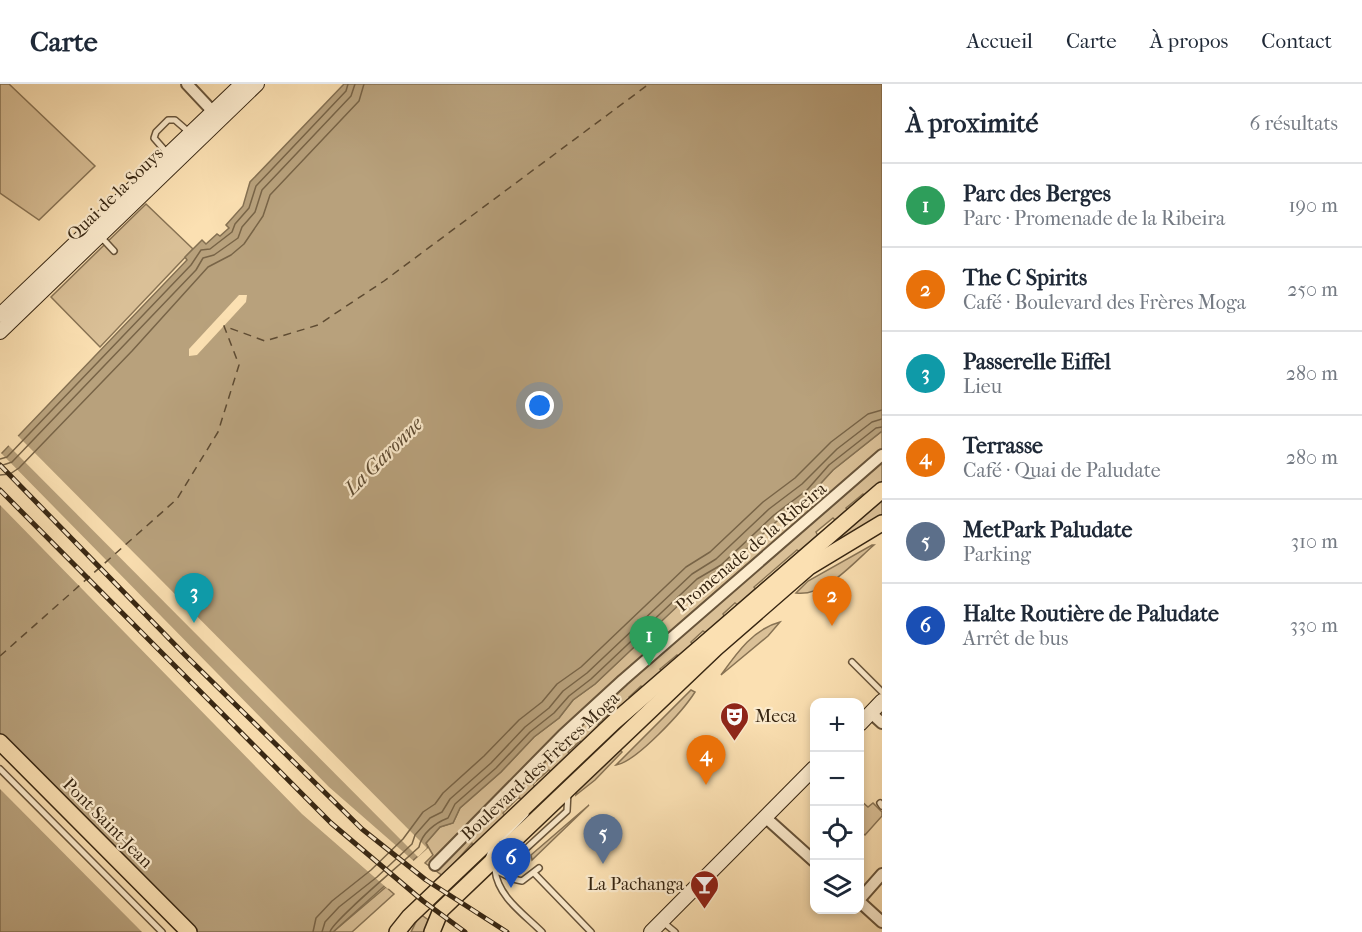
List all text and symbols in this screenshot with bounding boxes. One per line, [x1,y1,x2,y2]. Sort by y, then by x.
text: Carte [30,25,98,58]
text: Accueil [967,29,1033,53]
text: Carte [1066,29,1117,53]
text: À propos [1150,29,1228,53]
text: Contact [1261,29,1332,53]
text: À proximité [906,108,1038,139]
text: 6 résultats [1250,112,1338,135]
street label: Quai de la Souys [63,143,168,246]
text: Parc des Berges [963,181,1111,207]
text: 1 [922,194,929,217]
text: 190 m [1288,194,1338,217]
text: Parc · Promenade de la Ribeira [963,207,1225,230]
text: The C Spirits [963,265,1087,291]
text: 2 [920,278,931,301]
text: 250 m [1287,278,1338,301]
text: Café · Boulevard des Frères Moga [963,291,1246,314]
text: Passerelle Eiffel [963,349,1111,375]
text: 3 [921,362,930,385]
text: 280 m [1286,362,1338,385]
text: Lieu [963,375,1002,398]
your location [525,391,554,420]
water label: La Garonne [338,412,428,502]
text: Terrasse [963,433,1043,459]
text: 4 [920,446,931,469]
text: 280 m [1286,446,1338,469]
text: Café · Quai de Paludate [963,459,1161,482]
street label: Promenade de la Ribeira [672,478,831,617]
text: MetPark Paludate [963,517,1132,543]
text: 5 [921,530,930,553]
text: 310 m [1291,530,1338,553]
text: Parking [963,543,1031,566]
pin: 3 [174,574,214,623]
pin: 2 [812,576,852,626]
text: Halte Routière de Paludate [963,601,1219,627]
text: 6 [920,614,931,637]
text: 330 m [1290,614,1338,637]
pin: 1 [630,616,668,666]
text: Arrêt de bus [963,627,1068,650]
street label: Boulevard des Frères Moga [457,687,624,845]
map controls [810,698,864,914]
button: + [810,698,864,752]
theatre icon: Meca [718,700,750,742]
place label: Meca [755,706,797,727]
pin: 4 [686,736,726,785]
button: − [810,752,864,806]
street label: Pont Saint-Jean [58,774,157,873]
button: locate [810,806,864,860]
pin: 5 [584,814,622,864]
pin: 6 [492,838,530,888]
button: layers [810,860,864,914]
bar icon: La Pachanga [689,868,721,910]
place label: La Pachanga [587,874,685,895]

